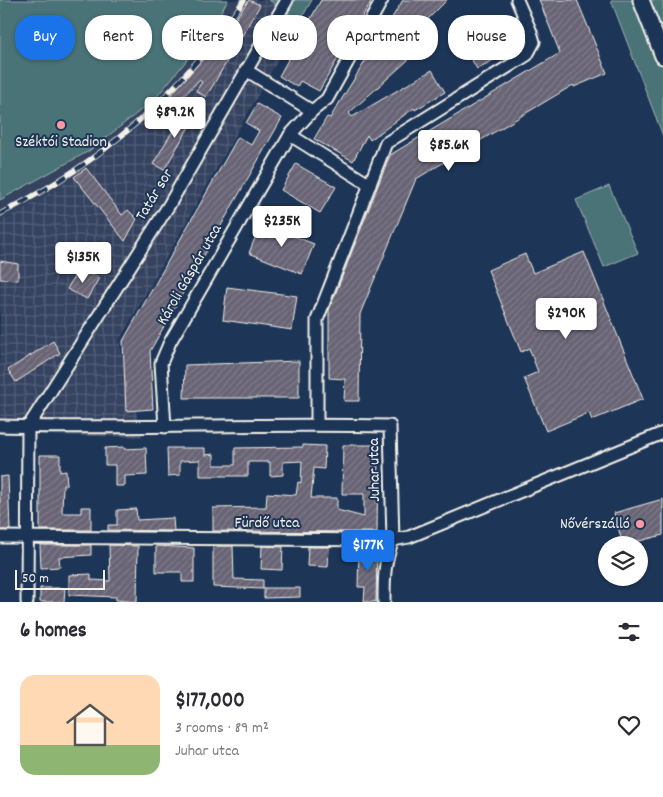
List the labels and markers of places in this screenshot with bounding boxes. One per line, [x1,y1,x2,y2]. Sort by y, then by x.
pin: $89.2K [134,96,216,139]
marker: Széktói Stadion [55,119,67,131]
pin: $85.6K [408,130,490,172]
place label: Széktói Stadion [15,131,107,154]
pin: $235K [247,206,317,248]
pin: $135K [48,242,118,284]
pin: $290K [531,298,601,340]
place label: Nővérszálló [560,513,630,536]
marker: Nővérszálló [634,518,646,530]
pin: $177K [333,530,403,572]

